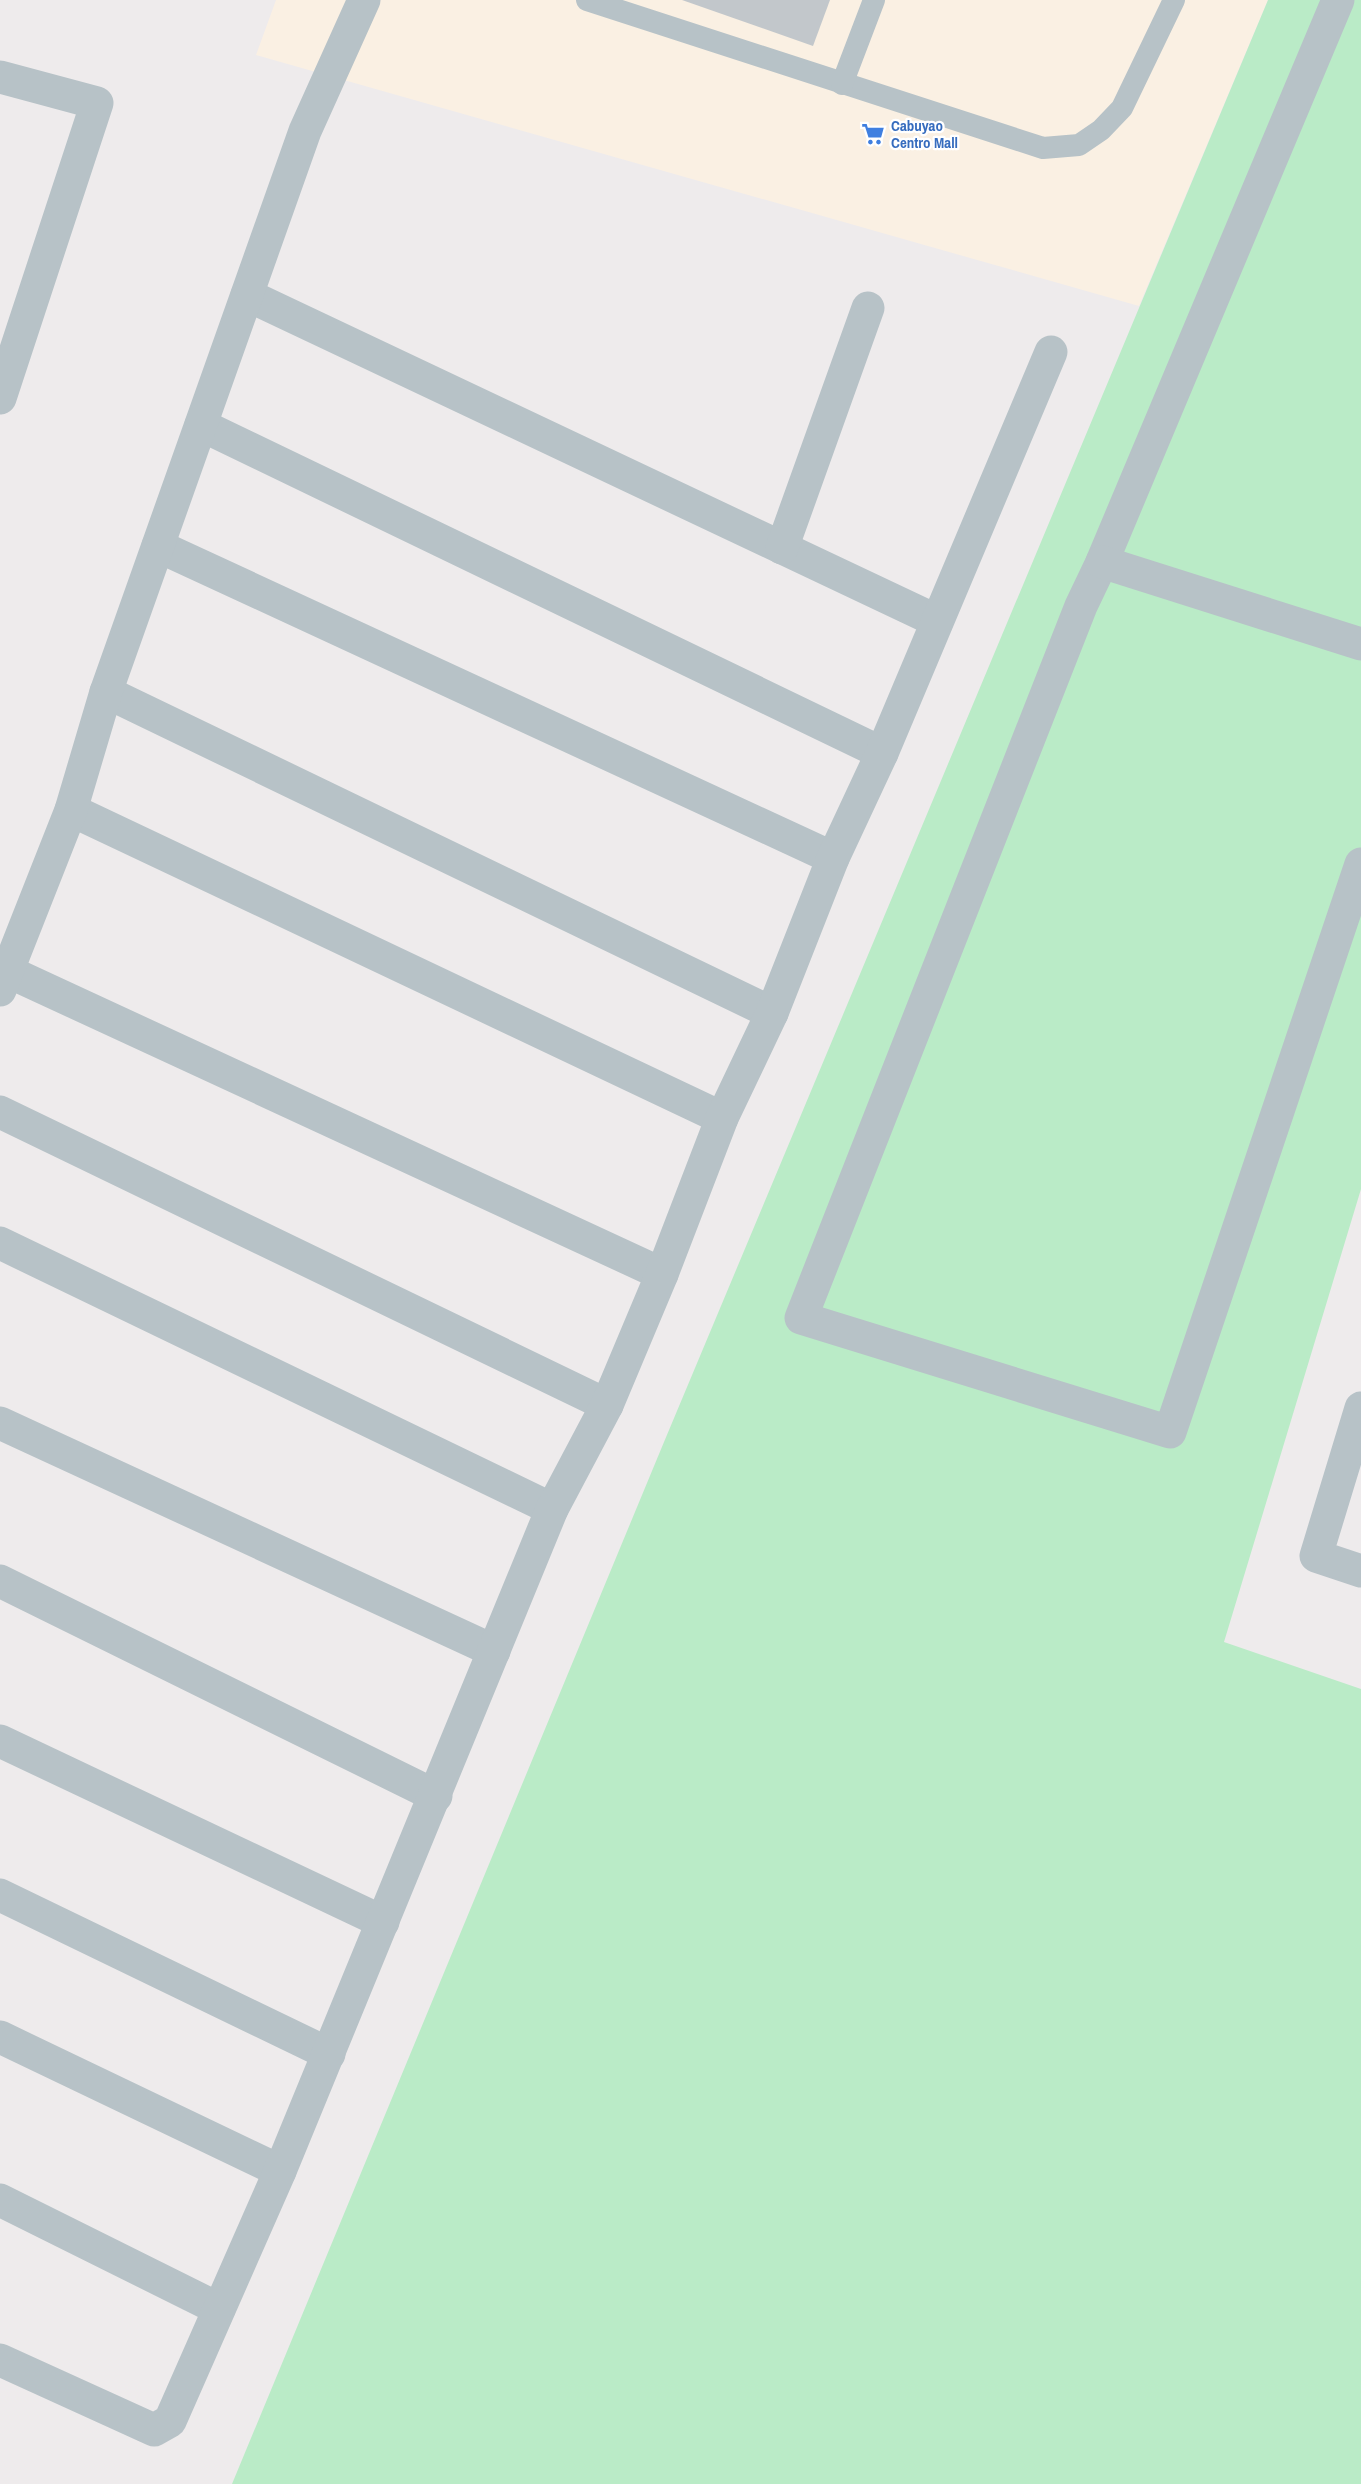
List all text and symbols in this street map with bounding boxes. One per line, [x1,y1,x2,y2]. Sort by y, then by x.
place label: Cabuyao Centro Mall [891,115,958,153]
supermarket icon: Cabuyao Centro Mall [860,121,886,147]

